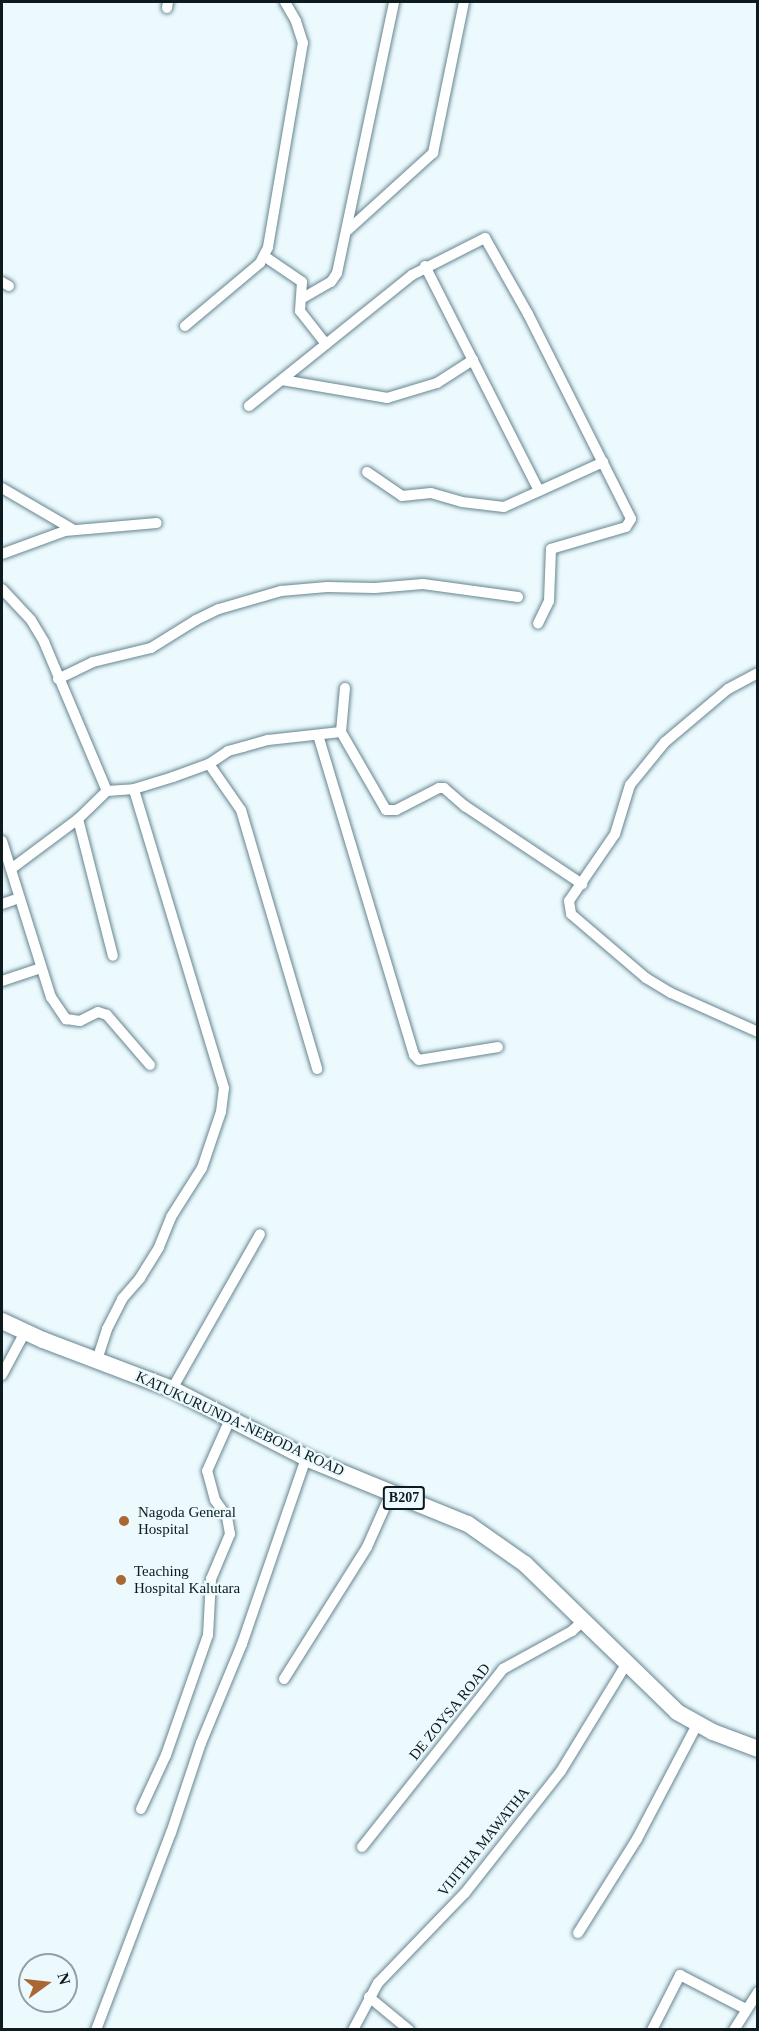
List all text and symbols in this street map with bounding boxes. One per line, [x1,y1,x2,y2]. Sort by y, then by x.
street label: KATUKURUNDA-NEBODA ROAD [133,1368,347,1480]
road number: B207 [382,1487,426,1509]
place label: Nagoda General Hospital [138,1503,236,1538]
marker: Nagoda General Hospital [115,1512,133,1530]
place label: Teaching Hospital Kalutara [134,1562,240,1597]
marker: Teaching Hospital Kalutara [112,1571,130,1589]
street label: DE ZOYSA ROAD [405,1660,495,1764]
street label: VIJITHA MAWATHA [434,1783,534,1901]
north arrow [18,1953,78,2013]
text: N [54,1971,74,1987]

